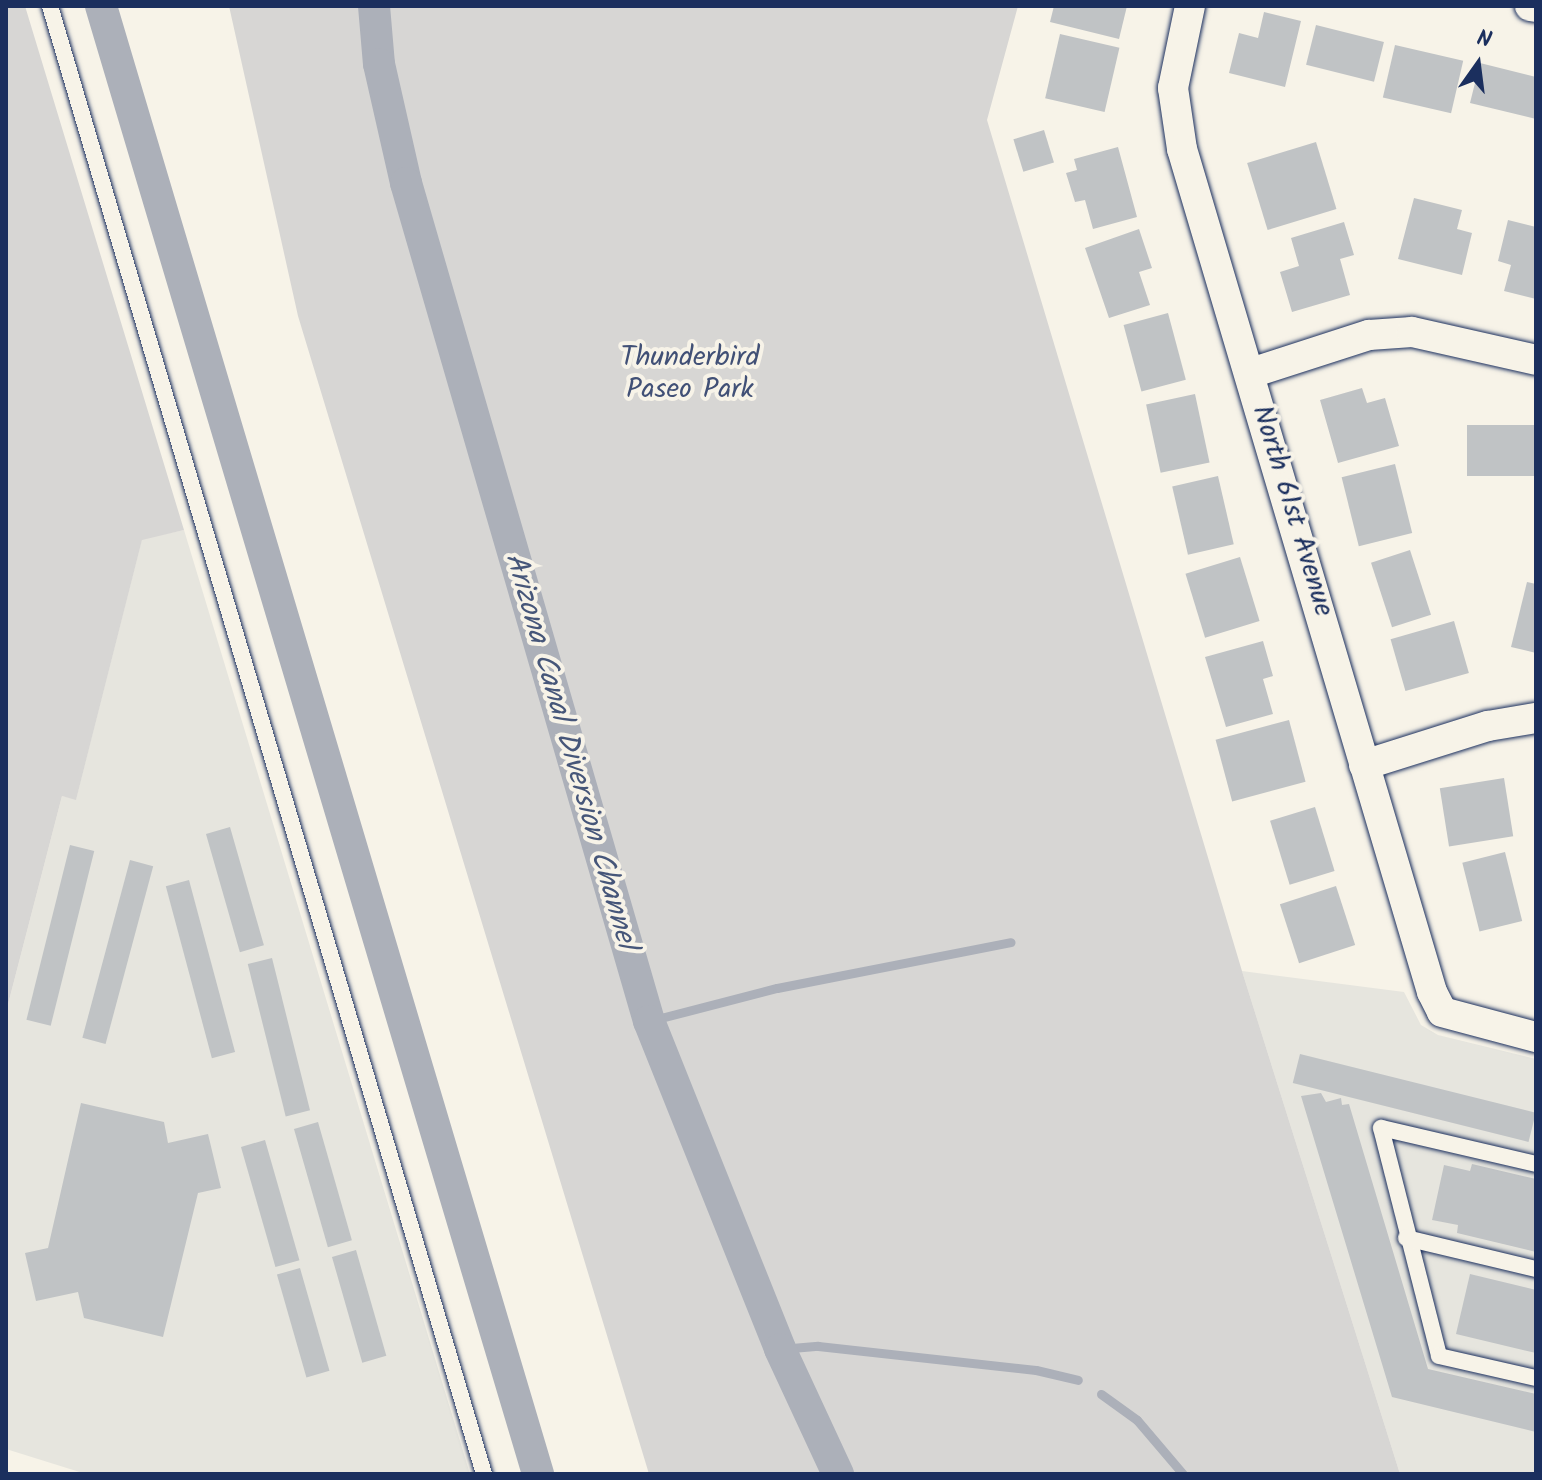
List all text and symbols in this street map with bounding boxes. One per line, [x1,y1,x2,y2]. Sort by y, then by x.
text: N [1473,22,1495,59]
north arrow [1438,24,1518,104]
park label: Thunderbird Paseo Park [621,341,759,407]
street label: North 61st Avenue [1244,401,1340,621]
water label: Arizona Canal Diversion Channel [496,549,644,953]

